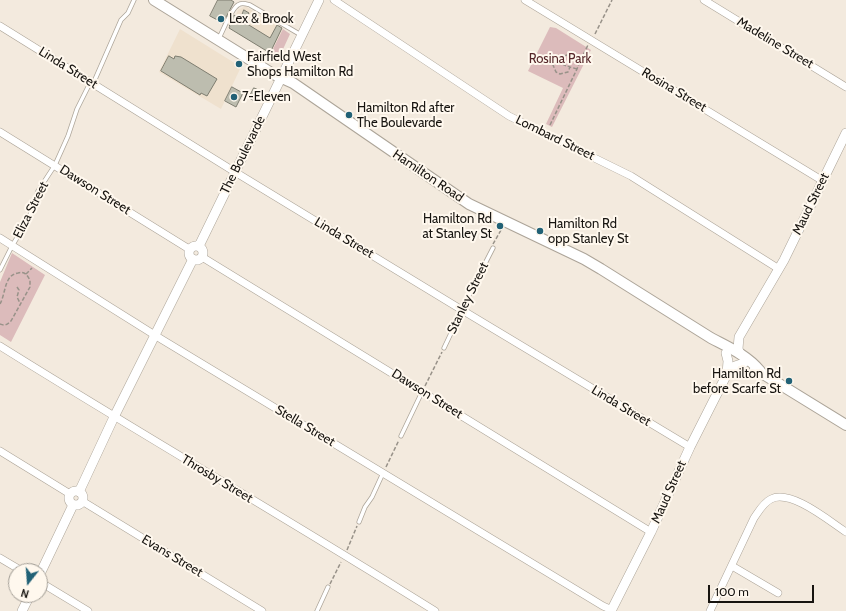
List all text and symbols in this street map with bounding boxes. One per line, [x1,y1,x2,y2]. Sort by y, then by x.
place label: Lex & Brook [229,11,294,27]
marker: Lex & Brook [216,14,226,24]
street label: Madeline Street [734,14,816,72]
street label: Linda Street [36,44,100,92]
place label: Fairfield West Shops Hamilton Rd [247,49,353,80]
park label: Rosina Park [529,51,591,67]
marker: Fairfield West Shops Hamilton Rd [234,59,244,69]
street label: Rosina Street [639,65,709,115]
place label: 7-Eleven [242,89,291,105]
marker: 7-Eleven [229,92,239,102]
place label: Hamilton Rd after The Boulevarde [357,100,454,131]
marker: Hamilton Rd after The Boulevarde [344,110,354,120]
street label: Lombard Street [513,112,597,164]
street label: The Boulevarde [217,113,269,197]
street label: Hamilton Road [390,147,466,205]
street label: Dawson Street [57,162,133,218]
street label: Maud Street [789,170,833,238]
street label: Eliza Street [10,179,52,241]
place label: Hamilton Rd at Stanley St [422,211,492,242]
street label: Linda Street [312,214,376,262]
place label: Hamilton Rd opp Stanley St [548,216,629,247]
marker: Hamilton Rd at Stanley St [495,221,505,231]
marker: Hamilton Rd opp Stanley St [535,226,545,236]
street label: Stanley Street [444,260,492,336]
street label: Dawson Street [389,366,465,422]
place label: Hamilton Rd before Scarfe St [693,366,781,397]
marker: Hamilton Rd before Scarfe St [784,376,794,386]
street label: Linda Street [589,382,653,430]
street label: Stella Street [272,402,338,450]
street label: Throsby Street [179,452,255,506]
street label: Maud Street [648,458,690,526]
street label: Evans Street [139,532,205,580]
north arrow [8,563,48,603]
scale bar [710,577,816,603]
text: 100 m [715,584,749,599]
text: N [19,586,31,601]

